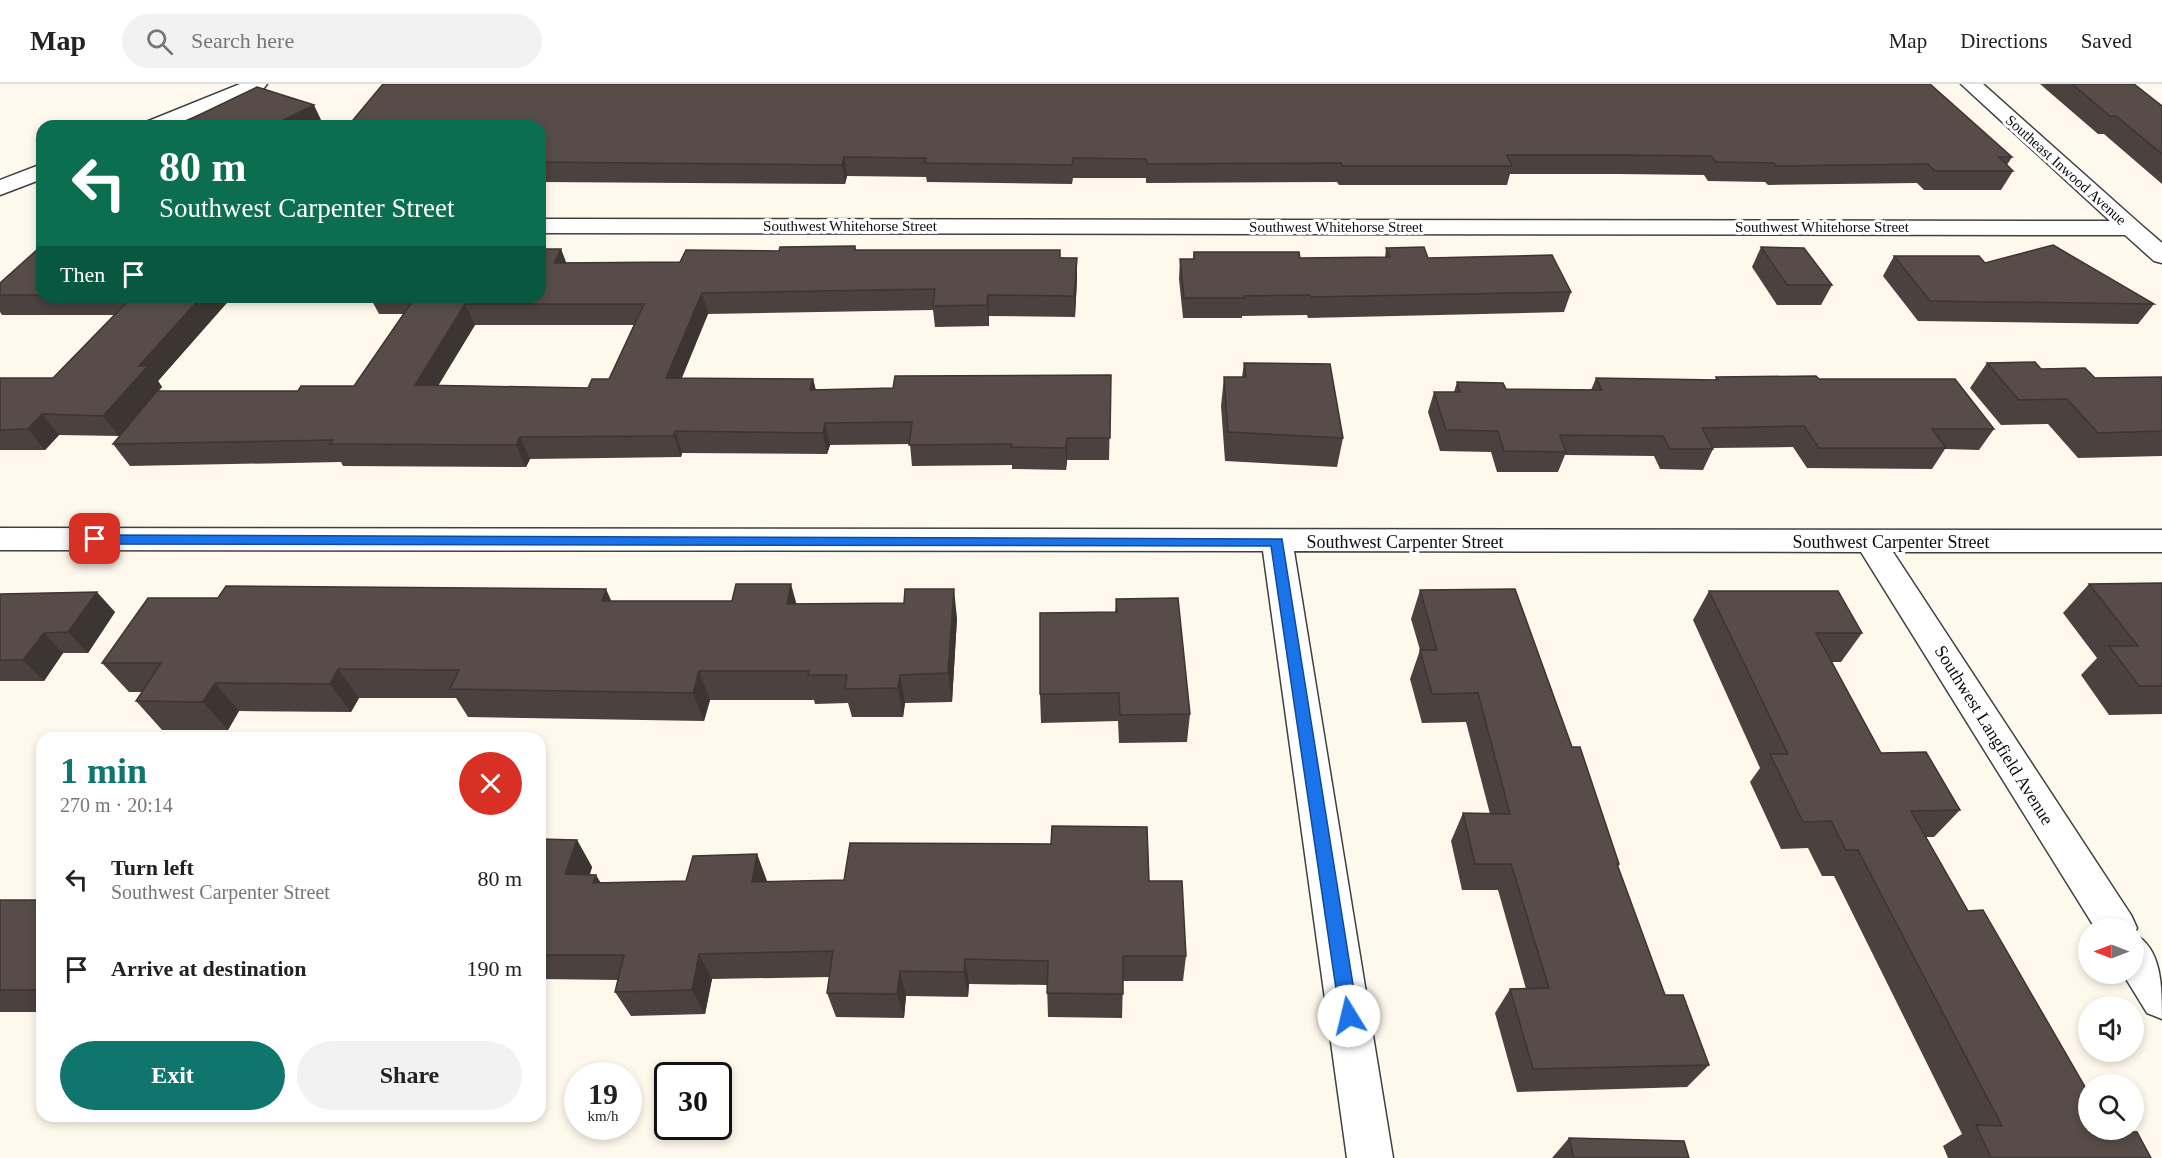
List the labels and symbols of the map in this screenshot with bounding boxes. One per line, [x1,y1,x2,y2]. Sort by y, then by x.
street label: Southeast Inwood Avenue [2003,112,2130,228]
street label: Southwest Whitehorse Street [763,218,938,234]
street label: Southwest Whitehorse Street [1249,219,1424,235]
street label: Southwest Whitehorse Street [1735,219,1910,235]
pin [69,513,120,564]
street label: Southwest Carpenter Street [1307,532,1503,552]
street label: Southwest Carpenter Street [1793,532,1989,552]
street label: Southwest Langfield Avenue [1931,642,2057,828]
north arrow [2078,918,2144,984]
position arrow [1317,984,1381,1048]
speed limit sign: 30 [654,1062,732,1140]

